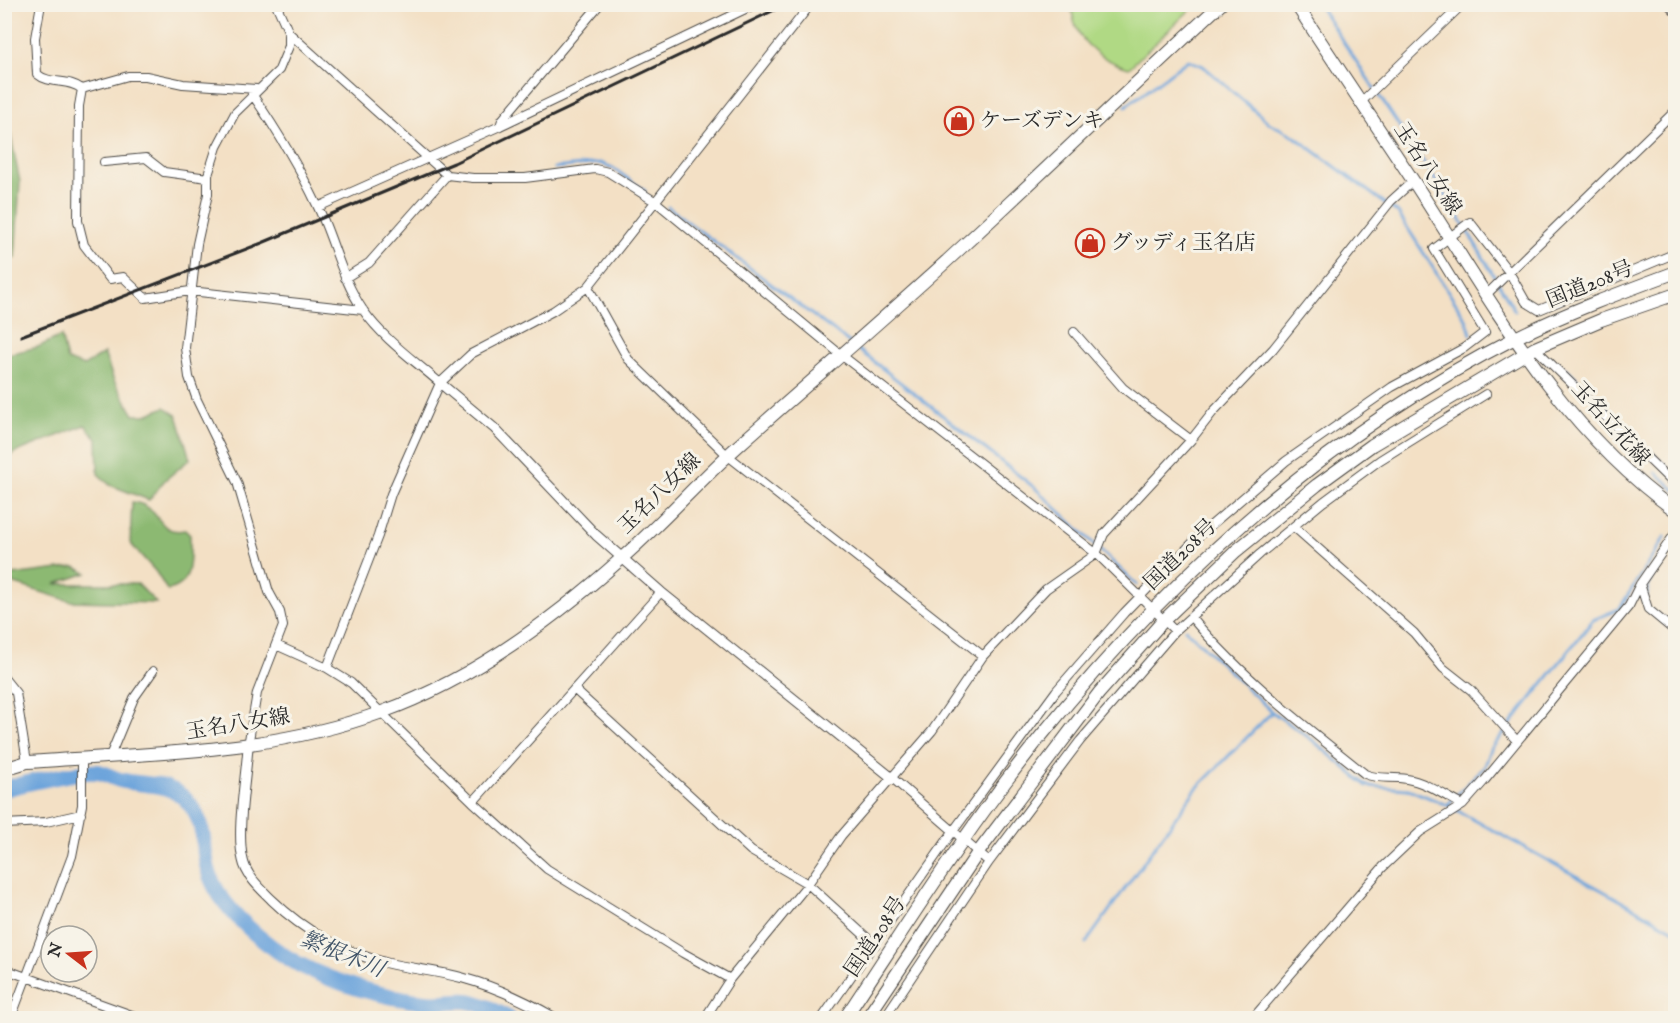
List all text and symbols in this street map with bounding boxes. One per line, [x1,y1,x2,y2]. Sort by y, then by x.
shop icon: ケーズデンキ [943,105,975,137]
place label: ケーズデンキ [980,108,1104,135]
street label: 玉名八女線 [1387,118,1467,220]
shop icon: グッディ玉名店 [1074,227,1106,259]
place label: グッディ玉名店 [1111,230,1255,257]
street label: 国道208号 [1543,255,1637,315]
street label: 玉名立花線 [1565,376,1655,472]
street label: 玉名八女線 [613,448,707,540]
street label: 国道208号 [1139,514,1223,596]
street label: 玉名八女線 [184,703,292,747]
street label: 国道208号 [839,892,913,982]
north arrow [39,924,99,984]
water label: 繁根木川 [296,926,390,985]
text: N [45,941,68,961]

